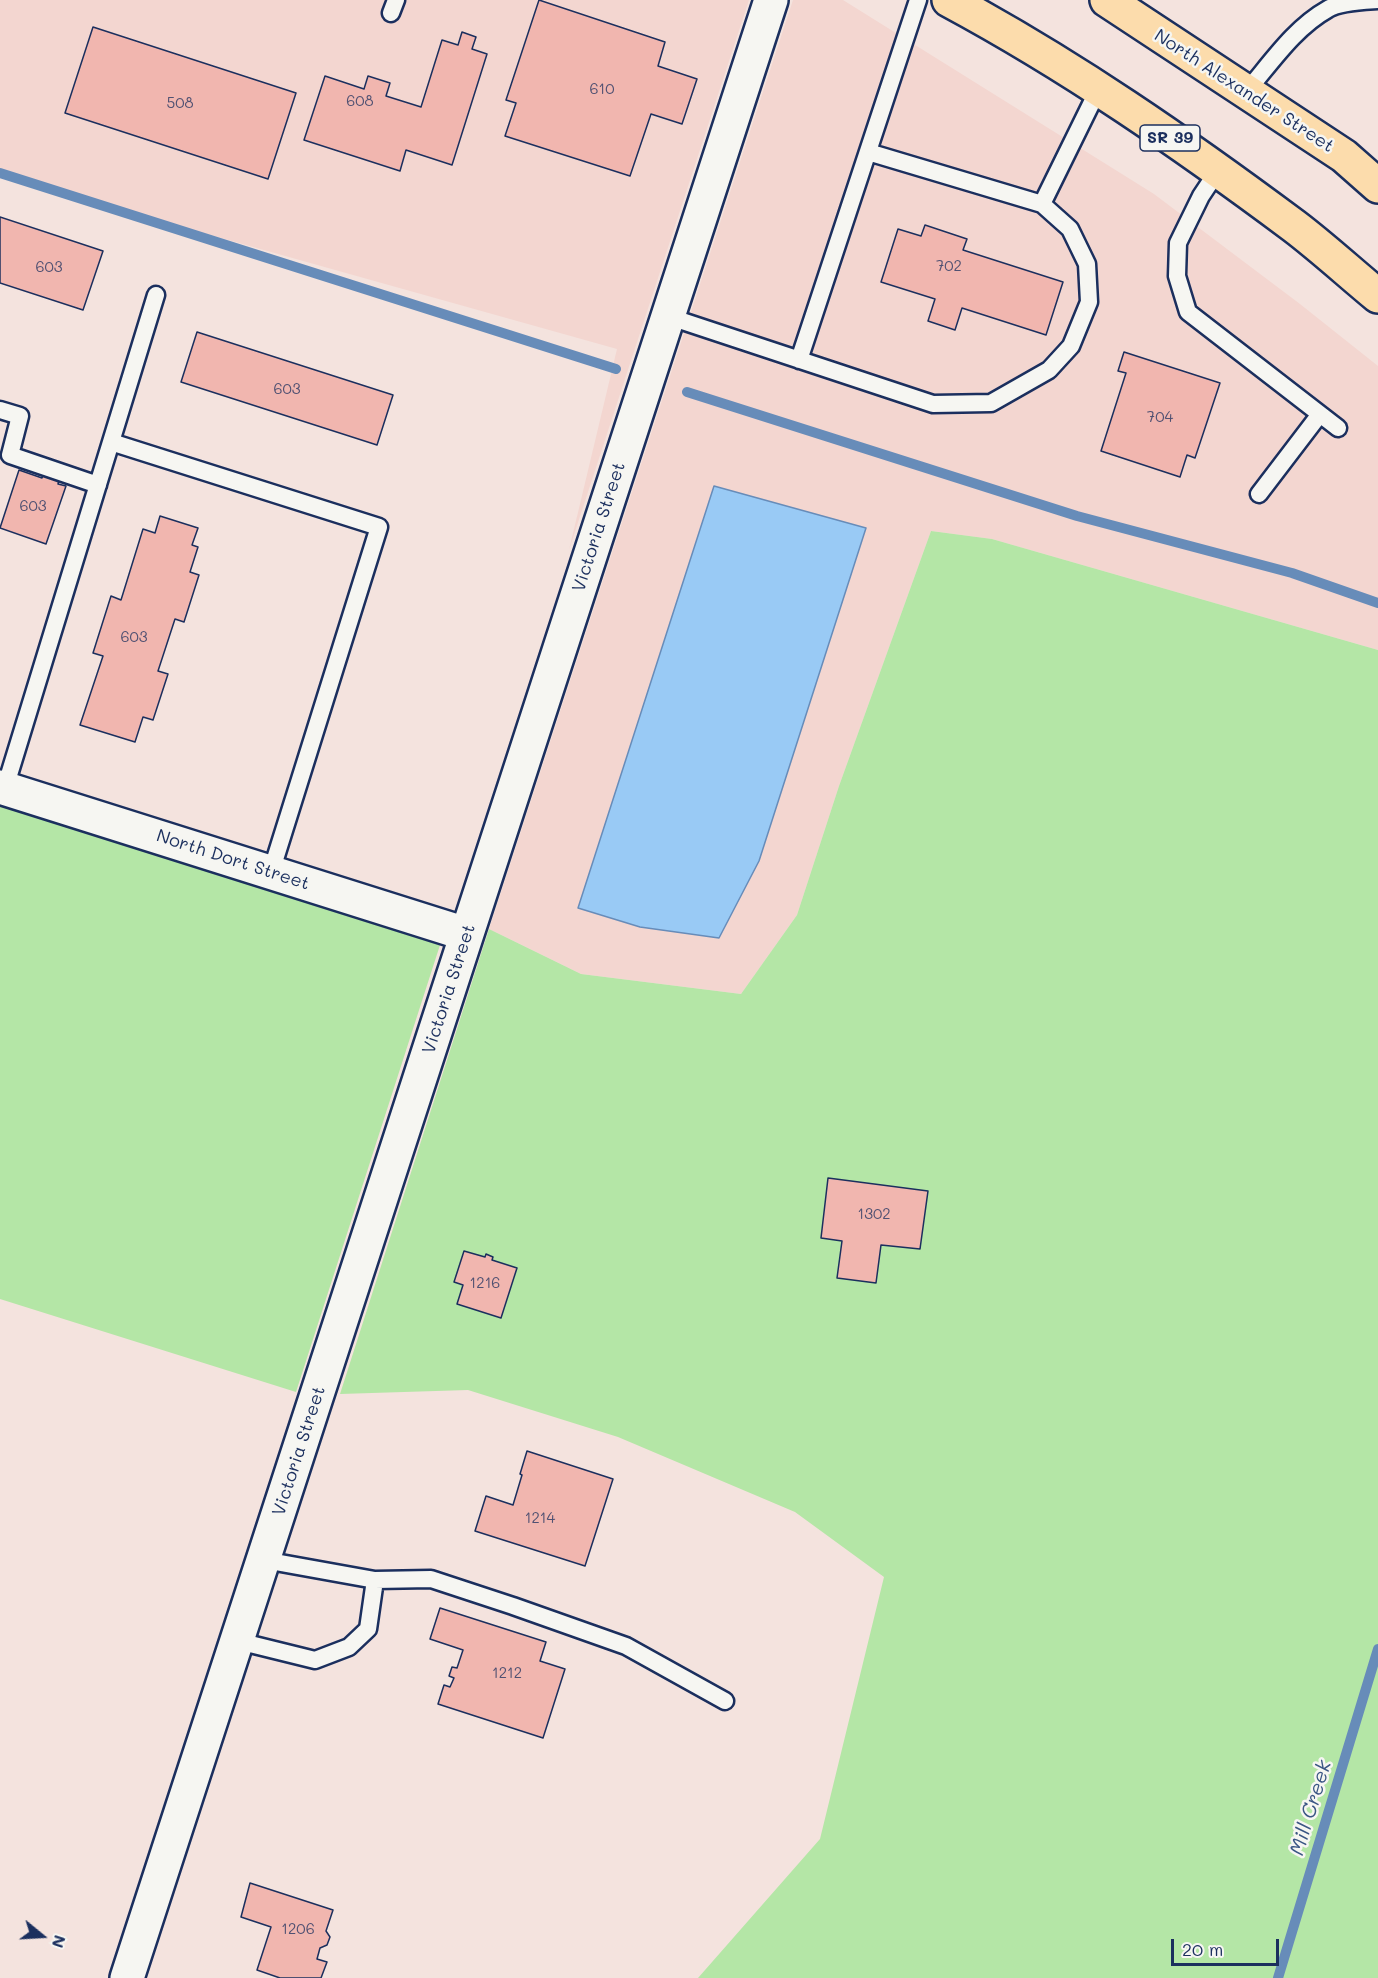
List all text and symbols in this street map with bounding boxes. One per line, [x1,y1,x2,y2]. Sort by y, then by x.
street label: North Alexander Street [1150,25,1338,157]
house number: 610 [589,80,615,98]
house number: 608 [346,92,374,110]
house number: 508 [166,94,194,112]
road number: SR 39 [1140,125,1200,151]
house number: 702 [936,257,962,275]
house number: 603 [35,258,63,276]
house number: 603 [273,380,301,398]
house number: 704 [1147,408,1173,426]
street label: Victoria Street [568,459,630,595]
house number: 603 [19,497,47,515]
house number: 603 [120,628,148,646]
street label: North Dort Street [154,825,312,895]
street label: Victoria Street [418,921,480,1057]
house number: 1302 [857,1205,891,1223]
house number: 1216 [470,1274,500,1292]
street label: Victoria Street [268,1383,330,1519]
house number: 1214 [525,1509,555,1527]
house number: 1212 [492,1664,522,1682]
water label: Mill Creek [1285,1758,1337,1858]
north arrow [12,1906,72,1966]
house number: 1206 [281,1920,315,1938]
scale bar [1174,1927,1282,1965]
text: N [48,1933,71,1951]
text: 20 m [1182,1937,1223,1961]

